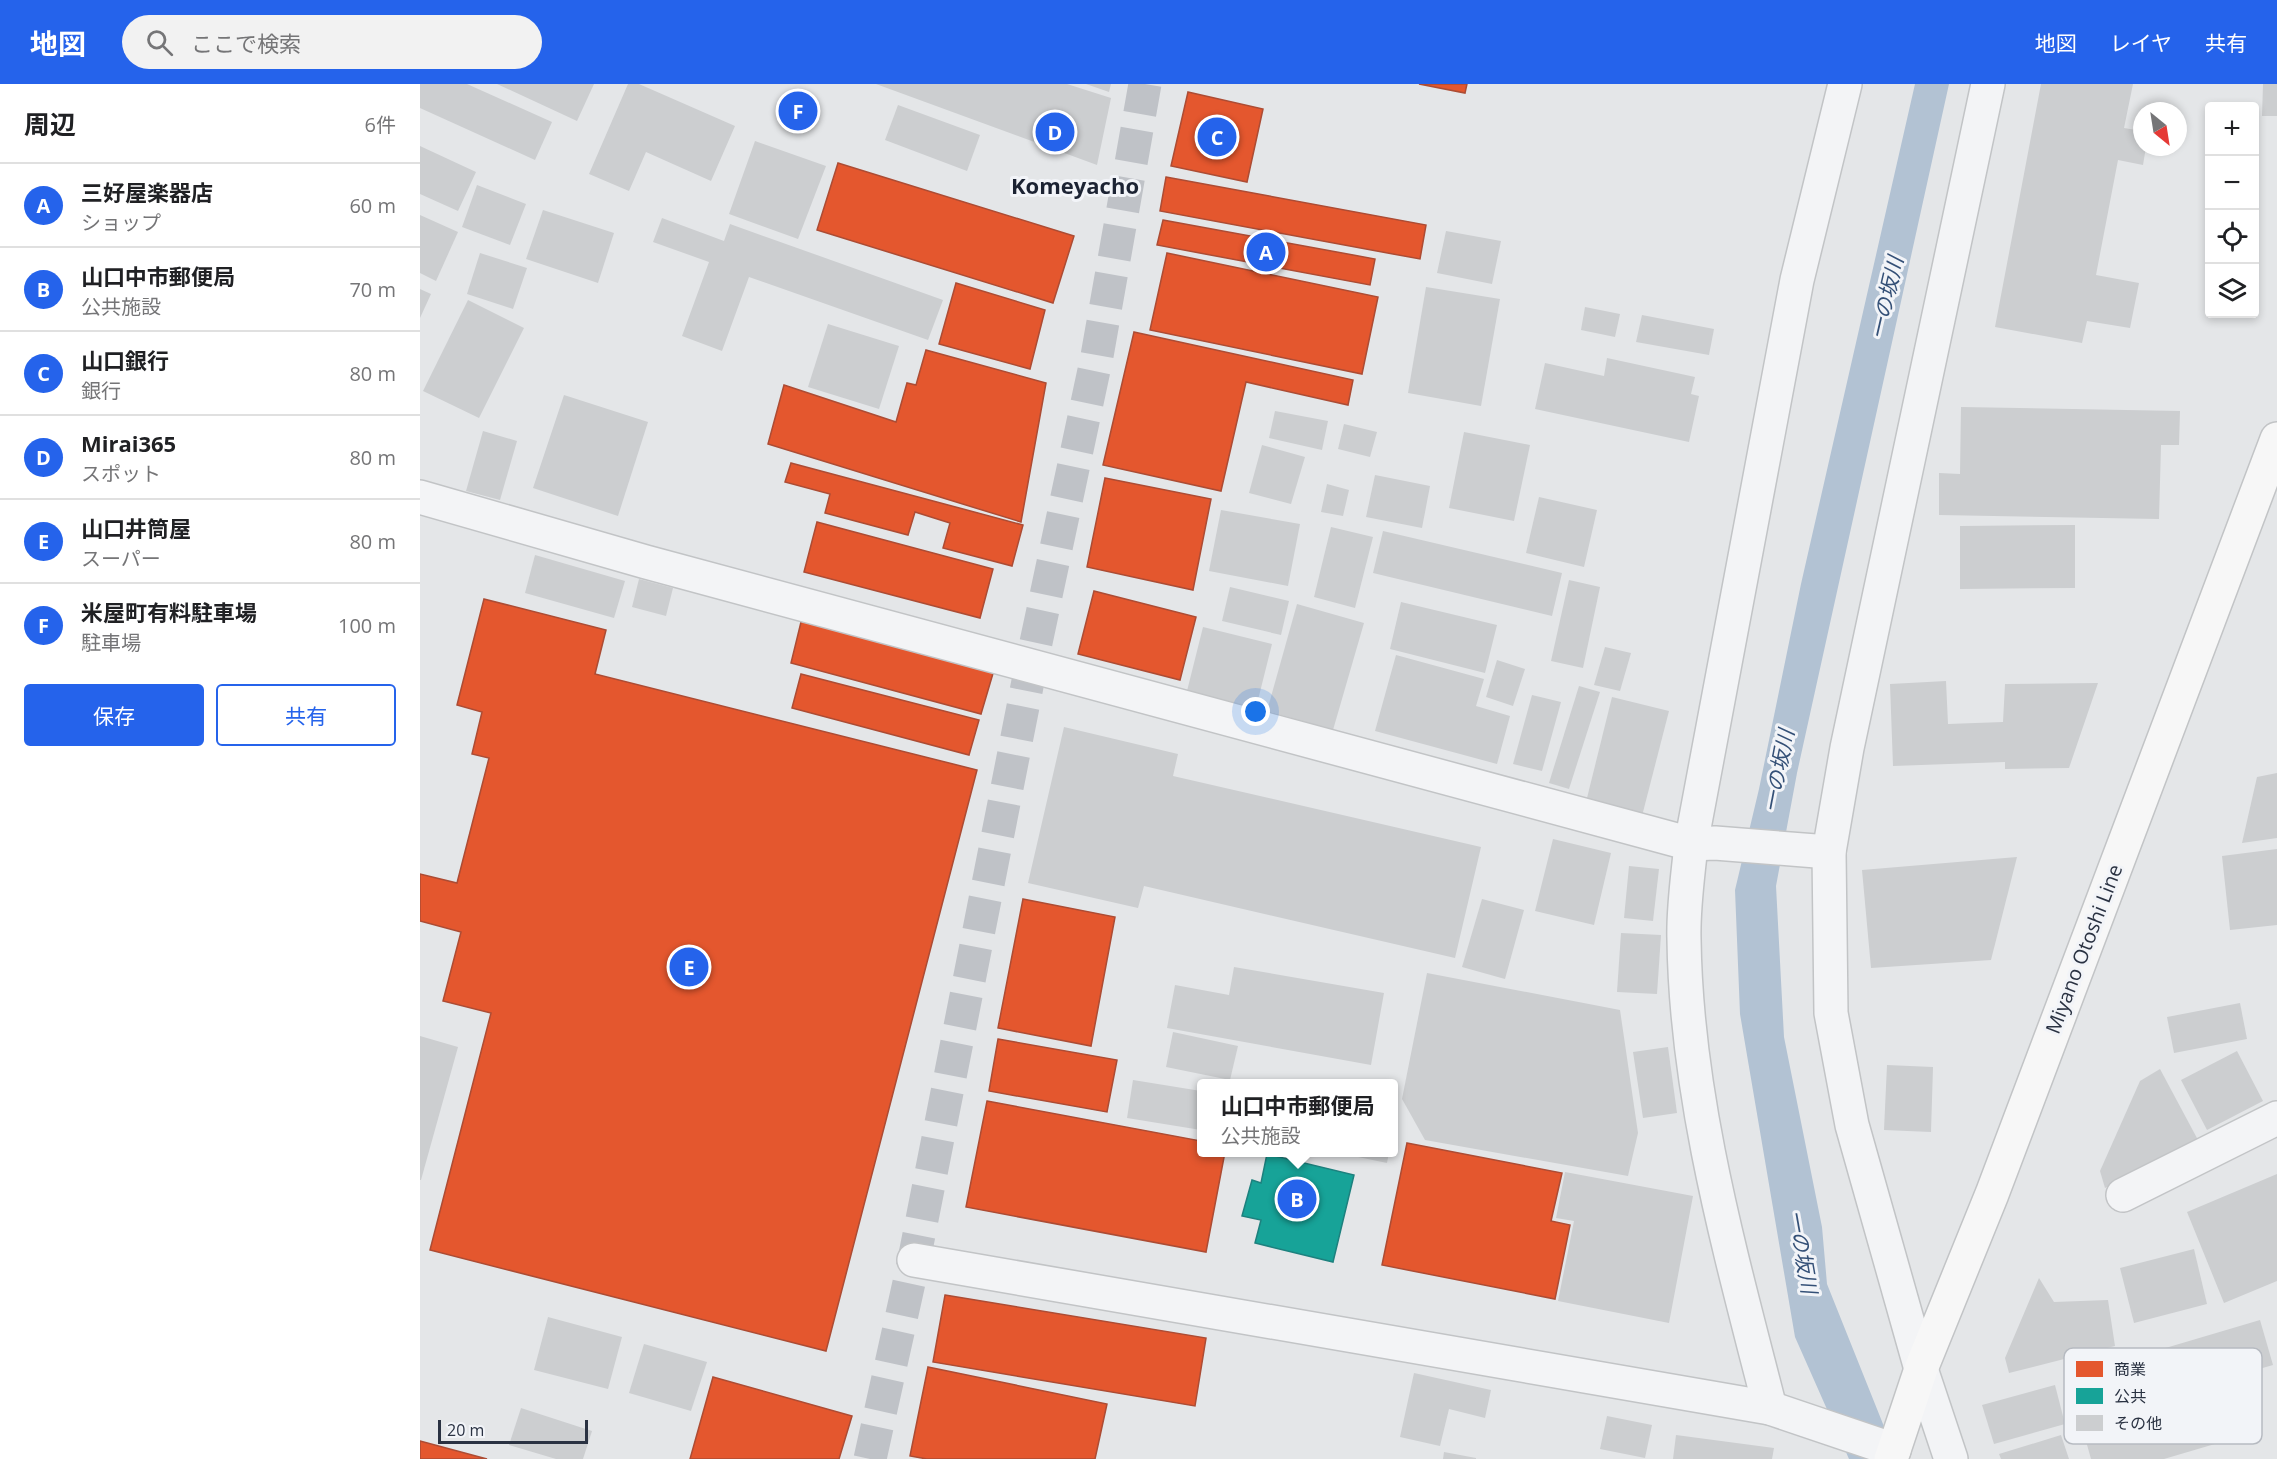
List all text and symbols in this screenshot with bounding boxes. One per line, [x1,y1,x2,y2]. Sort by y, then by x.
search box [122,15,542,69]
text: 地図 [30,24,86,62]
icon: search [143,26,176,59]
text: ここで検索 [191,28,301,58]
text: 地図 [2035,29,2077,57]
text: レイヤ [2110,29,2172,57]
text: 共有 [2205,29,2247,57]
pin: F [778,88,818,134]
north arrow [2133,102,2187,156]
map controls [2205,102,2259,318]
button: + [2205,102,2259,156]
text: 周辺 [24,106,76,142]
pin: D [1036,110,1074,154]
text: 6件 [365,111,396,138]
pin: C [1198,115,1236,160]
button: − [2205,156,2259,210]
district label: Komeyacho [1011,170,1139,200]
text: 三好屋楽器店 [81,177,213,207]
text: A [37,192,50,219]
text: 60 m [349,192,396,219]
text: ショップ [81,209,161,236]
button: locate [2205,210,2259,264]
pin: A [1246,230,1286,274]
water label: 一の坂川 [1863,252,1910,342]
text: 山口中市郵便局 [81,261,235,291]
button: layers [2205,264,2259,318]
text: B [37,276,50,303]
text: 70 m [349,276,396,303]
text: 公共施設 [81,293,161,320]
text: 山口銀行 [81,345,169,375]
text: C [37,360,50,387]
text: 80 m [349,360,396,387]
text: 銀行 [81,377,121,404]
text: Mirai365 [81,428,176,458]
text: D [36,444,51,471]
text: 80 m [349,444,396,471]
text: スポット [81,460,161,487]
text: 山口井筒屋 [81,513,191,543]
text: E [38,528,49,555]
text: 80 m [349,528,396,555]
text: スーパー [81,545,161,572]
text: 米屋町有料駐車場 [81,597,257,627]
text: F [38,612,49,639]
text: 100 m [338,612,396,639]
text: 駐車場 [81,629,141,656]
button: 保存 [24,684,204,746]
button: 共有 [216,684,396,746]
your location [1241,697,1270,726]
water label: 一の坂川 [1756,725,1800,815]
street label: Miyano Otoshi Line [2039,860,2128,1037]
pin: E [670,944,708,990]
popup [1197,1079,1398,1157]
text: 山口中市郵便局 [1220,1090,1375,1120]
text: 公共施設 [1220,1122,1300,1149]
pin: B [1278,1176,1316,1222]
water label: 一の坂川 [1782,1208,1824,1298]
legend [2064,1348,2262,1444]
text: 商業 [2114,1358,2146,1380]
text: 公共 [2114,1385,2146,1407]
text: その他 [2114,1412,2162,1434]
scale bar [438,1417,588,1444]
text: 20 m [447,1419,484,1441]

